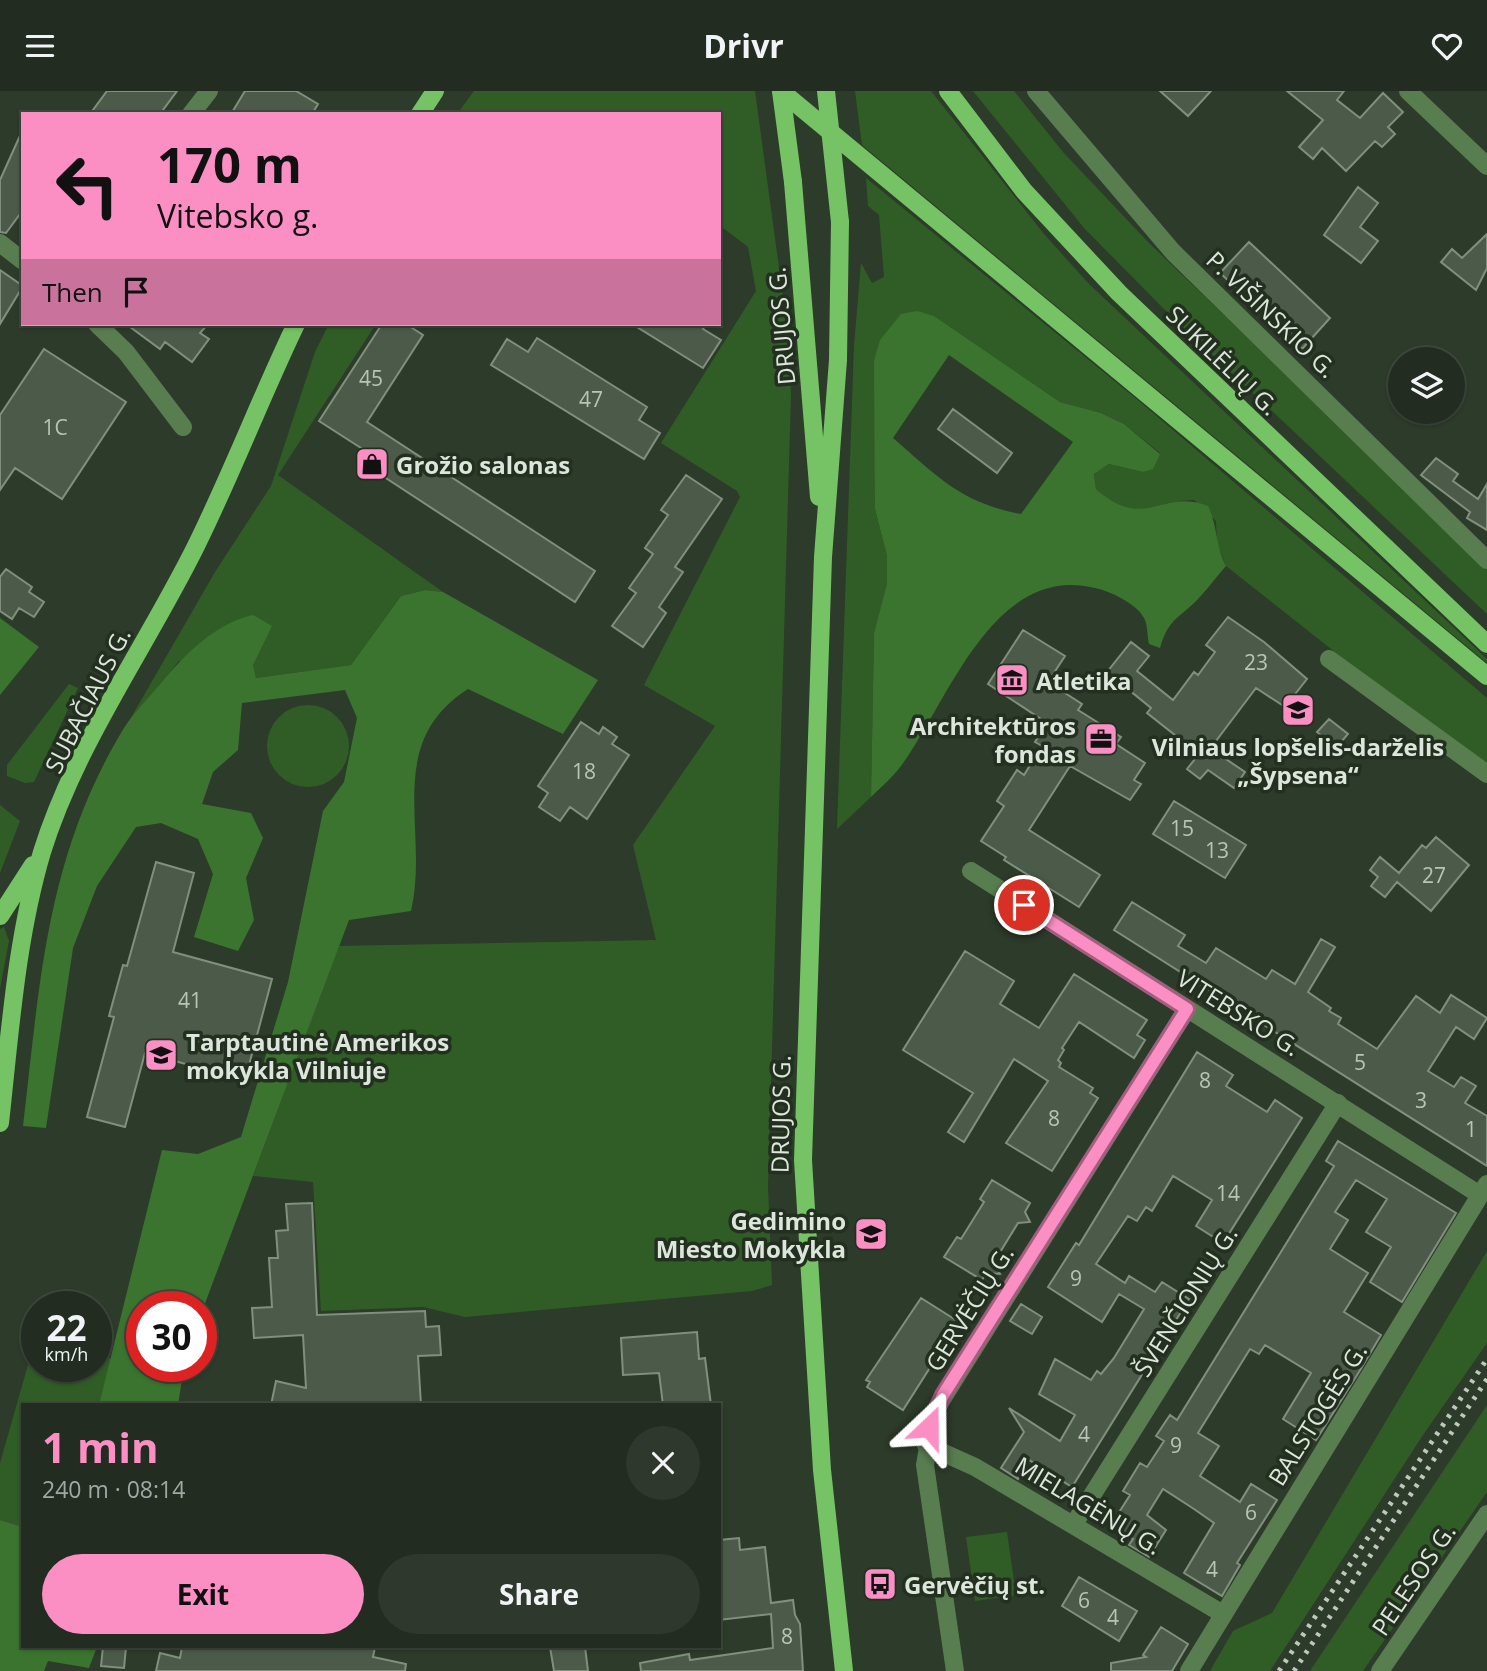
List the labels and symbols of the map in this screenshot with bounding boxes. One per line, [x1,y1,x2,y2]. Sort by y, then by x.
street label: P. VIŠINSKIO G. [1200,243,1344,385]
street label: DRUJOS G. [759,266,803,386]
street label: SUKILĖLIŲ G. [1160,298,1286,422]
house number: 45 [359,364,383,392]
house number: 47 [579,385,603,413]
house number: 1C [42,413,68,441]
shop icon: Grožio salonas [353,445,391,483]
place label: Grožio salonas [396,448,570,481]
street label: SUBAČIAUS G. [36,622,138,778]
house number: 23 [1244,648,1268,676]
museum icon: Atletika [993,661,1031,699]
place label: Atletika [1036,664,1132,697]
school or university icon: Vilniaus lopšelis-darželis „Šypsena“ [1279,691,1317,729]
place label: Architektūros fondas [910,709,1076,770]
office icon: Architektūros fondas [1082,720,1120,758]
place label: Vilniaus lopšelis-darželis „Šypsena“ [1152,730,1444,791]
house number: 18 [572,757,596,785]
house number: 15 [1170,814,1194,842]
house number: 13 [1205,836,1229,864]
house number: 27 [1422,861,1446,889]
pin [994,875,1054,935]
street label: VITEBSKO G. [1171,961,1307,1063]
house number: 41 [178,986,202,1014]
place label: Tarptautinė Amerikos mokykla Vilniuje [186,1025,449,1086]
school or university icon: Tarptautinė Amerikos mokykla Vilniuje [142,1036,180,1074]
house number: 5 [1354,1048,1366,1076]
street label: DRUJOS G. [762,1055,798,1173]
house number: 8 [1199,1066,1211,1094]
house number: 3 [1415,1086,1427,1114]
house number: 8 [1048,1104,1060,1132]
house number: 1 [1465,1115,1477,1143]
house number: 14 [1216,1179,1240,1207]
place label: Gedimino Miesto Mokykla [656,1204,846,1265]
school or university icon: Gedimino Miesto Mokykla [852,1215,890,1253]
street label: ŠVENČIONIŲ G. [1126,1219,1244,1383]
street label: GERVĖČIŲ G. [917,1239,1021,1377]
house number: 9 [1070,1264,1082,1292]
speed limit sign: 30 [126,1291,217,1382]
street label: BALSTOGĖS G. [1260,1336,1374,1492]
position arrow [892,1390,966,1464]
house number: 4 [1078,1420,1090,1448]
house number: 9 [1170,1431,1182,1459]
street label: MIELAGĖNŲ G. [1009,1448,1169,1562]
house number: 6 [1245,1498,1257,1526]
street label: PELESOS G. [1363,1516,1463,1642]
house number: 4 [1206,1555,1218,1583]
bus stop icon: Gervėčių st. [861,1565,899,1603]
place label: Gervėčių st. [904,1568,1045,1601]
house number: 6 [1078,1586,1090,1614]
house number: 4 [1107,1603,1119,1631]
house number: 8 [781,1622,793,1650]

